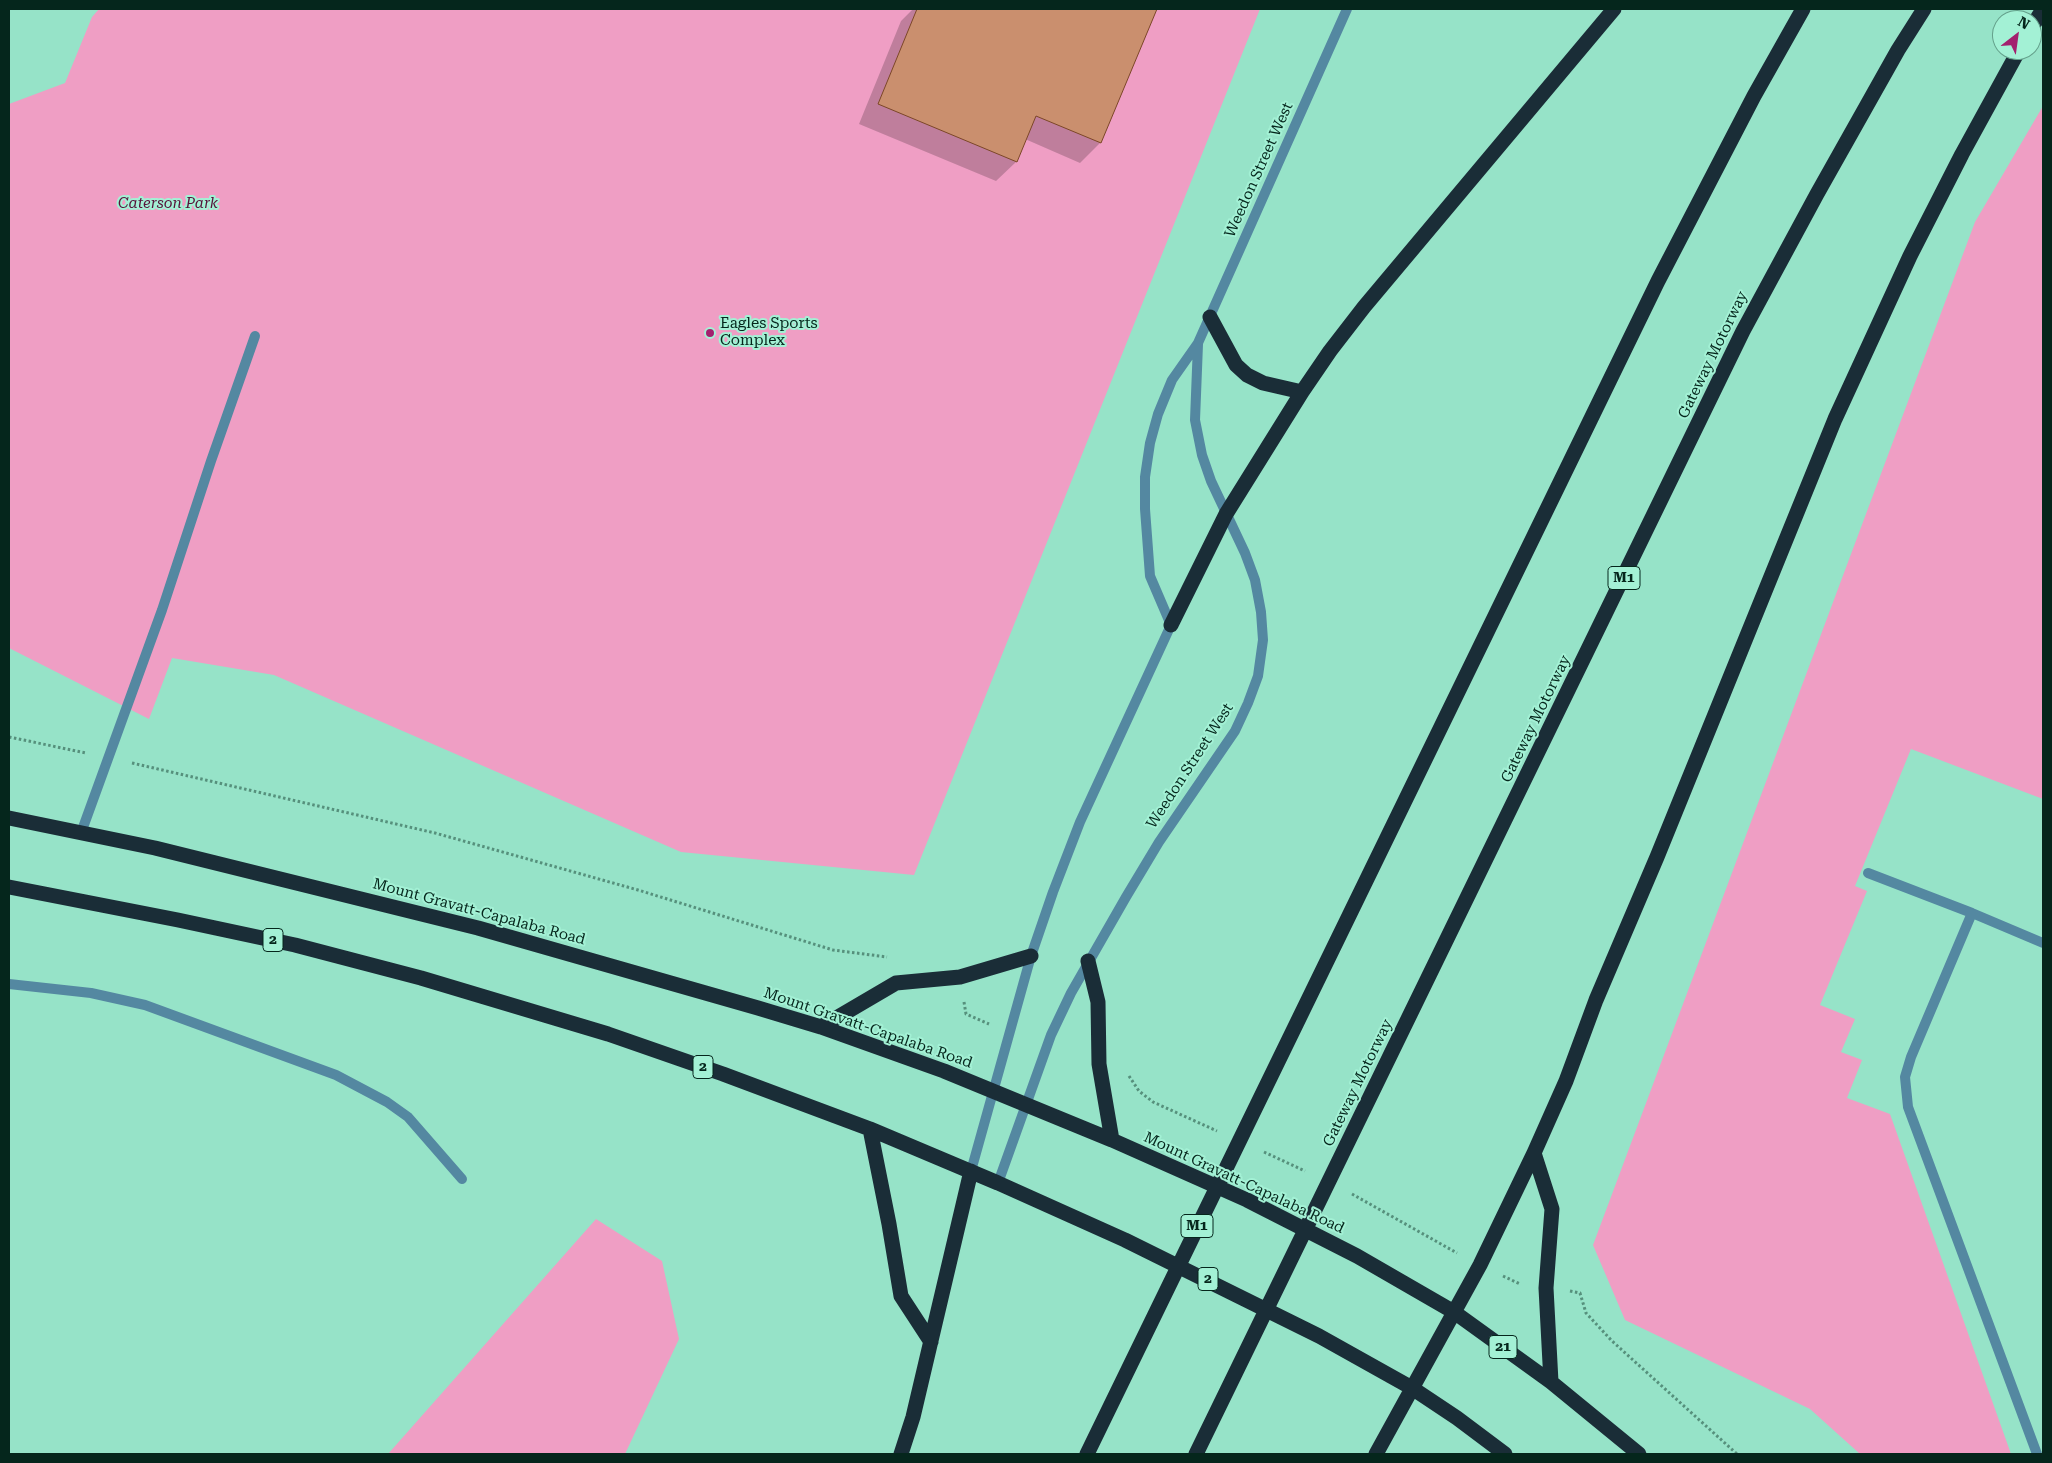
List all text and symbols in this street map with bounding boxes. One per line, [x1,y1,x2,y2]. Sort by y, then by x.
north arrow [1992,10,2042,60]
text: N [2015,13,2033,32]
street label: Weedon Street West [1221,100,1297,240]
park label: Caterson Park [118,195,218,213]
street label: Gateway Motorway [1674,288,1752,422]
place label: Eagles Sports Complex [720,315,818,350]
marker: Eagles Sports Complex [704,327,716,339]
road number: M1 [1608,566,1640,590]
street label: Gateway Motorway [1497,652,1575,786]
street label: Weedon Street West [1143,700,1237,832]
street label: Mount Gravatt-Capalaba Road [371,875,587,949]
road number: 2 [263,928,283,952]
street label: Mount Gravatt-Capalaba Road [761,984,975,1072]
street label: Gateway Motorway [1319,1016,1397,1150]
road number: 2 [693,1056,713,1078]
street label: Mount Gravatt-Capalaba Road [1141,1128,1347,1238]
road number: M1 [1181,1214,1213,1238]
road number: 2 [1198,1268,1218,1290]
road number: 21 [1489,1335,1517,1358]

